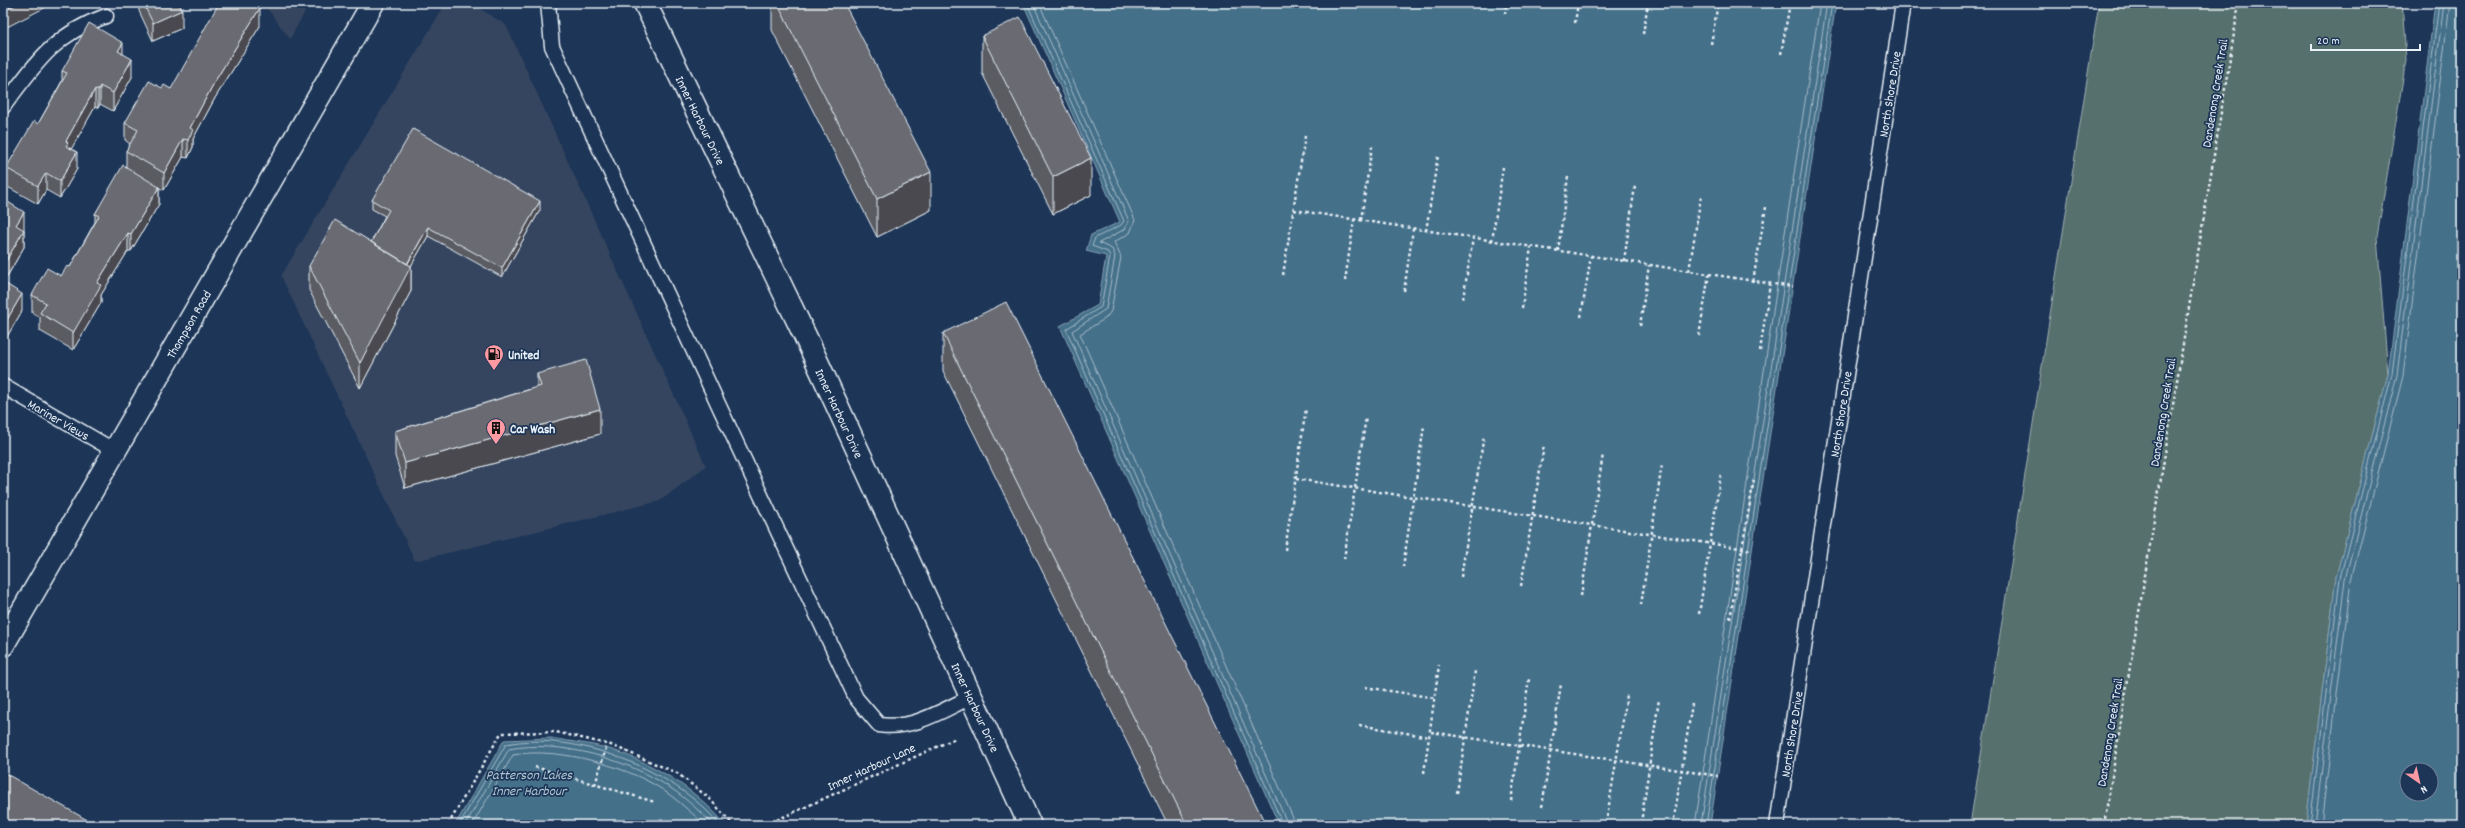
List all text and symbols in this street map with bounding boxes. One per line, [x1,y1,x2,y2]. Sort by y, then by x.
scale bar [2311,26,2420,52]
text: 20 m [2317,33,2340,50]
street label: Dandenong Creek Trail [2199,38,2234,149]
street label: North Shore Drive [1875,50,1908,139]
street label: Inner Harbour Drive [669,73,729,169]
street label: Thompson Road [163,287,217,363]
fuel station icon: United [483,343,505,371]
place label: United [508,347,539,366]
street label: Dandenong Creek Trail [2147,357,2182,468]
street label: Inner Harbour Drive [809,366,867,462]
street label: North Shore Drive [1826,370,1859,459]
street label: Mariner Views [23,396,92,447]
building icon: Car Wash [485,417,507,445]
place label: Car Wash [510,421,555,440]
street label: Inner Harbour Drive [945,660,1003,756]
street label: Dandenong Creek Trail [2094,677,2129,788]
street label: North Shore Drive [1777,690,1810,779]
street label: Inner Harbour Lane [825,739,919,797]
north arrow [2399,762,2439,802]
water label: Patterson Lakes Inner Harbour [486,766,573,802]
text: N [2416,780,2430,797]

